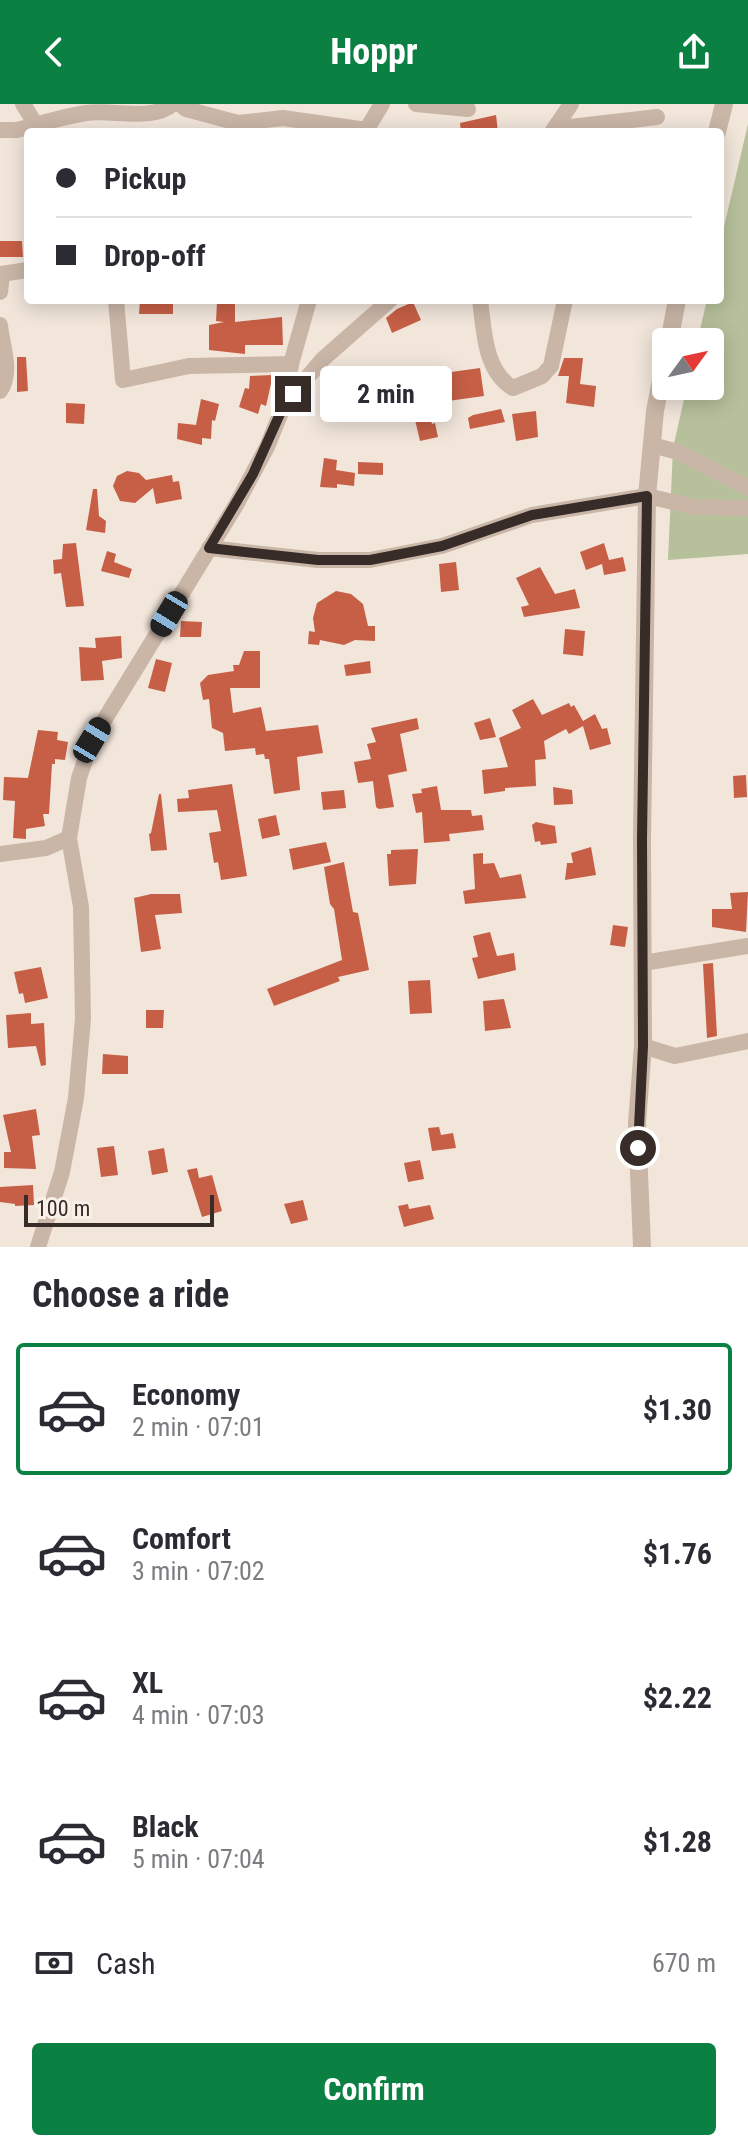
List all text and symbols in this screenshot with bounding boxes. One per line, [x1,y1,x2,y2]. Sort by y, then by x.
icon: back [32,30,76,74]
icon: share [672,30,716,74]
text: Hoppr [330,31,418,73]
text: Pickup [104,161,186,196]
text: Drop-off [104,238,206,273]
north arrow [652,328,724,400]
map controls [652,328,724,400]
callout: 2 min [321,366,453,422]
route end [275,376,311,412]
text: 2 min [357,379,415,409]
car [146,587,192,641]
car [69,713,115,767]
route start [620,1130,656,1166]
scale bar [24,1191,214,1227]
text: 100 m [36,1196,90,1221]
text: Choose a ride [32,1274,229,1316]
icon: car [36,1373,108,1445]
text: Economy [132,1377,240,1412]
text: $1.30 [643,1392,712,1427]
text: 2 min · 07:01 [132,1412,265,1442]
icon: car [36,1517,108,1589]
text: Comfort [132,1521,231,1556]
text: $1.76 [643,1536,712,1571]
text: 3 min · 07:02 [132,1556,265,1586]
icon: car [36,1661,108,1733]
text: XL [132,1665,163,1700]
text: $2.22 [643,1680,712,1715]
text: 4 min · 07:03 [132,1700,265,1730]
icon: car [36,1805,108,1877]
text: Black [132,1809,199,1844]
text: $1.28 [643,1824,712,1859]
text: 5 min · 07:04 [132,1844,265,1874]
icon: cash [32,1941,76,1985]
text: Cash [96,1946,156,1981]
text: 670 m [652,1948,716,1978]
button: Confirm [32,2043,716,2135]

